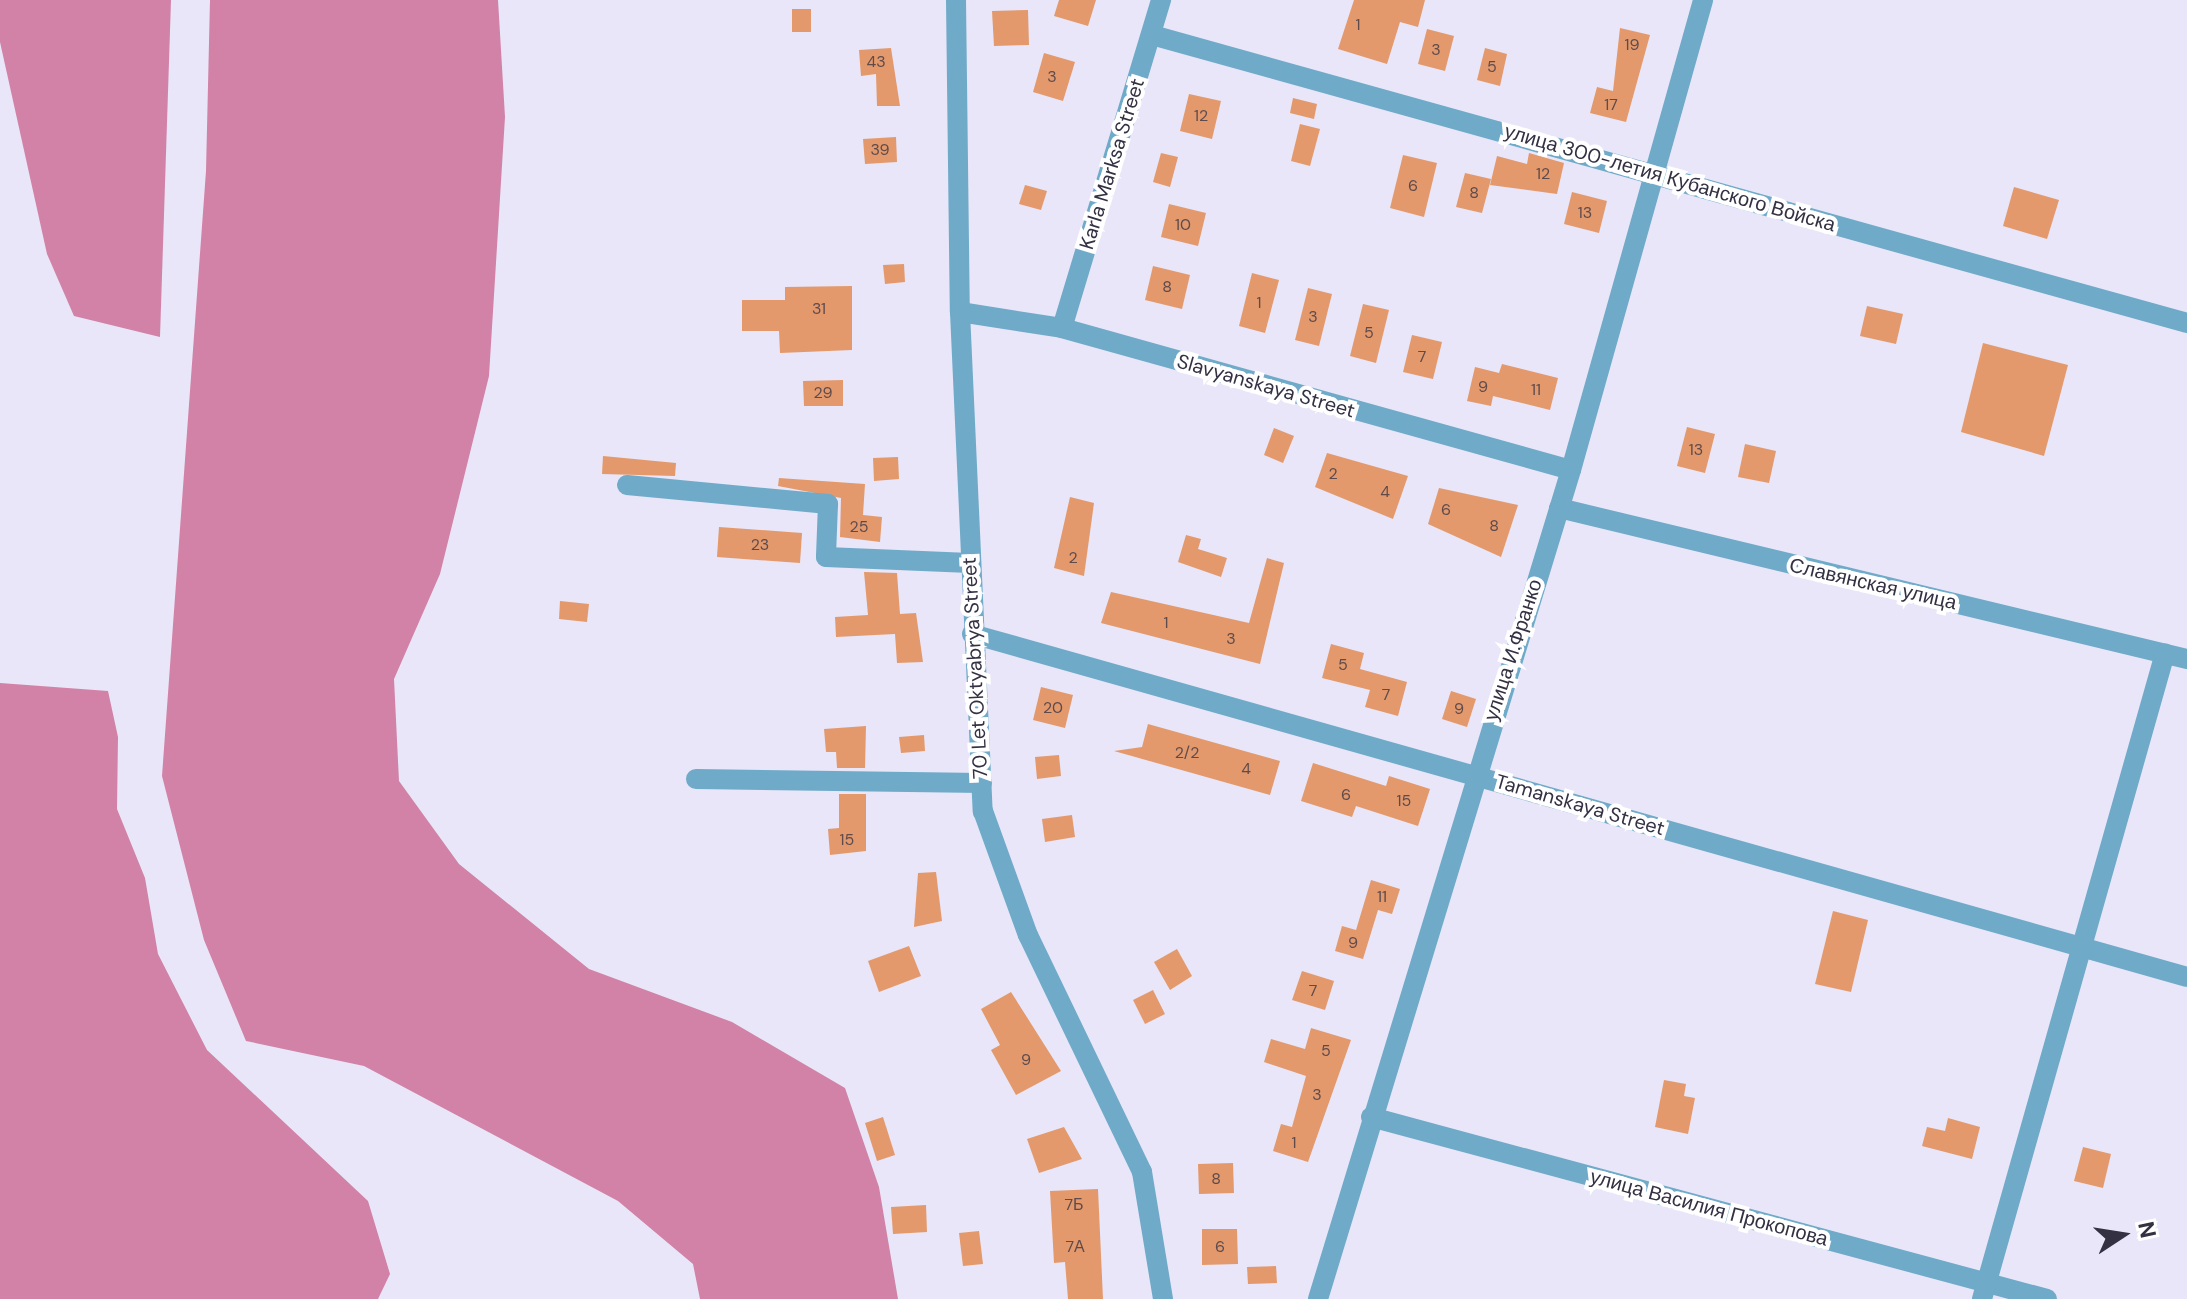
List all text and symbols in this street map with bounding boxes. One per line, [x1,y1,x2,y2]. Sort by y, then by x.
house number: 1 [1356,15,1360,35]
house number: 19 [1624,35,1640,55]
house number: 3 [1431,40,1441,60]
house number: 43 [866,52,886,72]
house number: 5 [1487,57,1497,77]
house number: 3 [1047,67,1057,87]
street label: Karla Marksa Street [1075,76,1149,252]
house number: 17 [1604,95,1618,115]
house number: 12 [1194,106,1208,126]
street label: улица 300-летия Кубанского Войска [1502,119,1838,237]
house number: 39 [870,140,890,160]
house number: 12 [1536,164,1550,184]
house number: 6 [1408,176,1418,196]
house number: 8 [1469,183,1479,203]
house number: 13 [1578,203,1592,223]
house number: 10 [1175,215,1191,235]
house number: 8 [1162,277,1172,297]
house number: 1 [1257,293,1261,313]
house number: 31 [812,299,826,319]
house number: 3 [1308,307,1318,327]
house number: 5 [1364,323,1374,343]
house number: 7 [1418,347,1426,367]
street label: Slavyanskaya Street [1174,349,1358,423]
house number: 9 [1478,377,1488,397]
house number: 11 [1531,380,1541,400]
house number: 29 [813,383,833,403]
house number: 13 [1689,440,1703,460]
house number: 2 [1328,464,1338,484]
house number: 4 [1380,482,1390,502]
house number: 6 [1441,500,1451,520]
house number: 8 [1489,516,1499,536]
house number: 25 [850,517,868,537]
house number: 23 [751,535,769,555]
house number: 2 [1068,548,1078,568]
street label: Славянская улица [1787,553,1959,615]
street label: 70 Let Oktyabrya Street [957,557,993,779]
street label: улица И.Франко [1479,576,1547,724]
house number: 1 [1164,613,1168,633]
house number: 3 [1226,629,1236,649]
house number: 5 [1338,655,1348,675]
house number: 7 [1382,685,1390,705]
house number: 20 [1043,698,1063,718]
house number: 9 [1454,699,1464,719]
house number: 2/2 [1175,743,1199,763]
house number: 4 [1241,759,1251,779]
street label: Tamanskaya Street [1493,769,1667,841]
house number: 6 [1341,785,1351,805]
house number: 15 [1397,791,1411,811]
house number: 15 [840,830,854,850]
house number: 11 [1377,887,1387,907]
house number: 9 [1348,933,1358,953]
house number: 7 [1309,981,1317,1001]
house number: 5 [1321,1041,1331,1061]
house number: 9 [1021,1050,1031,1070]
house number: 3 [1312,1085,1322,1105]
house number: 1 [1292,1133,1296,1153]
street label: улица Василия Прокопова [1588,1165,1830,1251]
house number: 8 [1211,1169,1221,1189]
house number: 7Б [1064,1195,1084,1215]
north arrow [2083,1195,2163,1275]
text: N [2131,1219,2163,1241]
house number: 7А [1065,1237,1085,1257]
house number: 6 [1215,1237,1225,1257]

